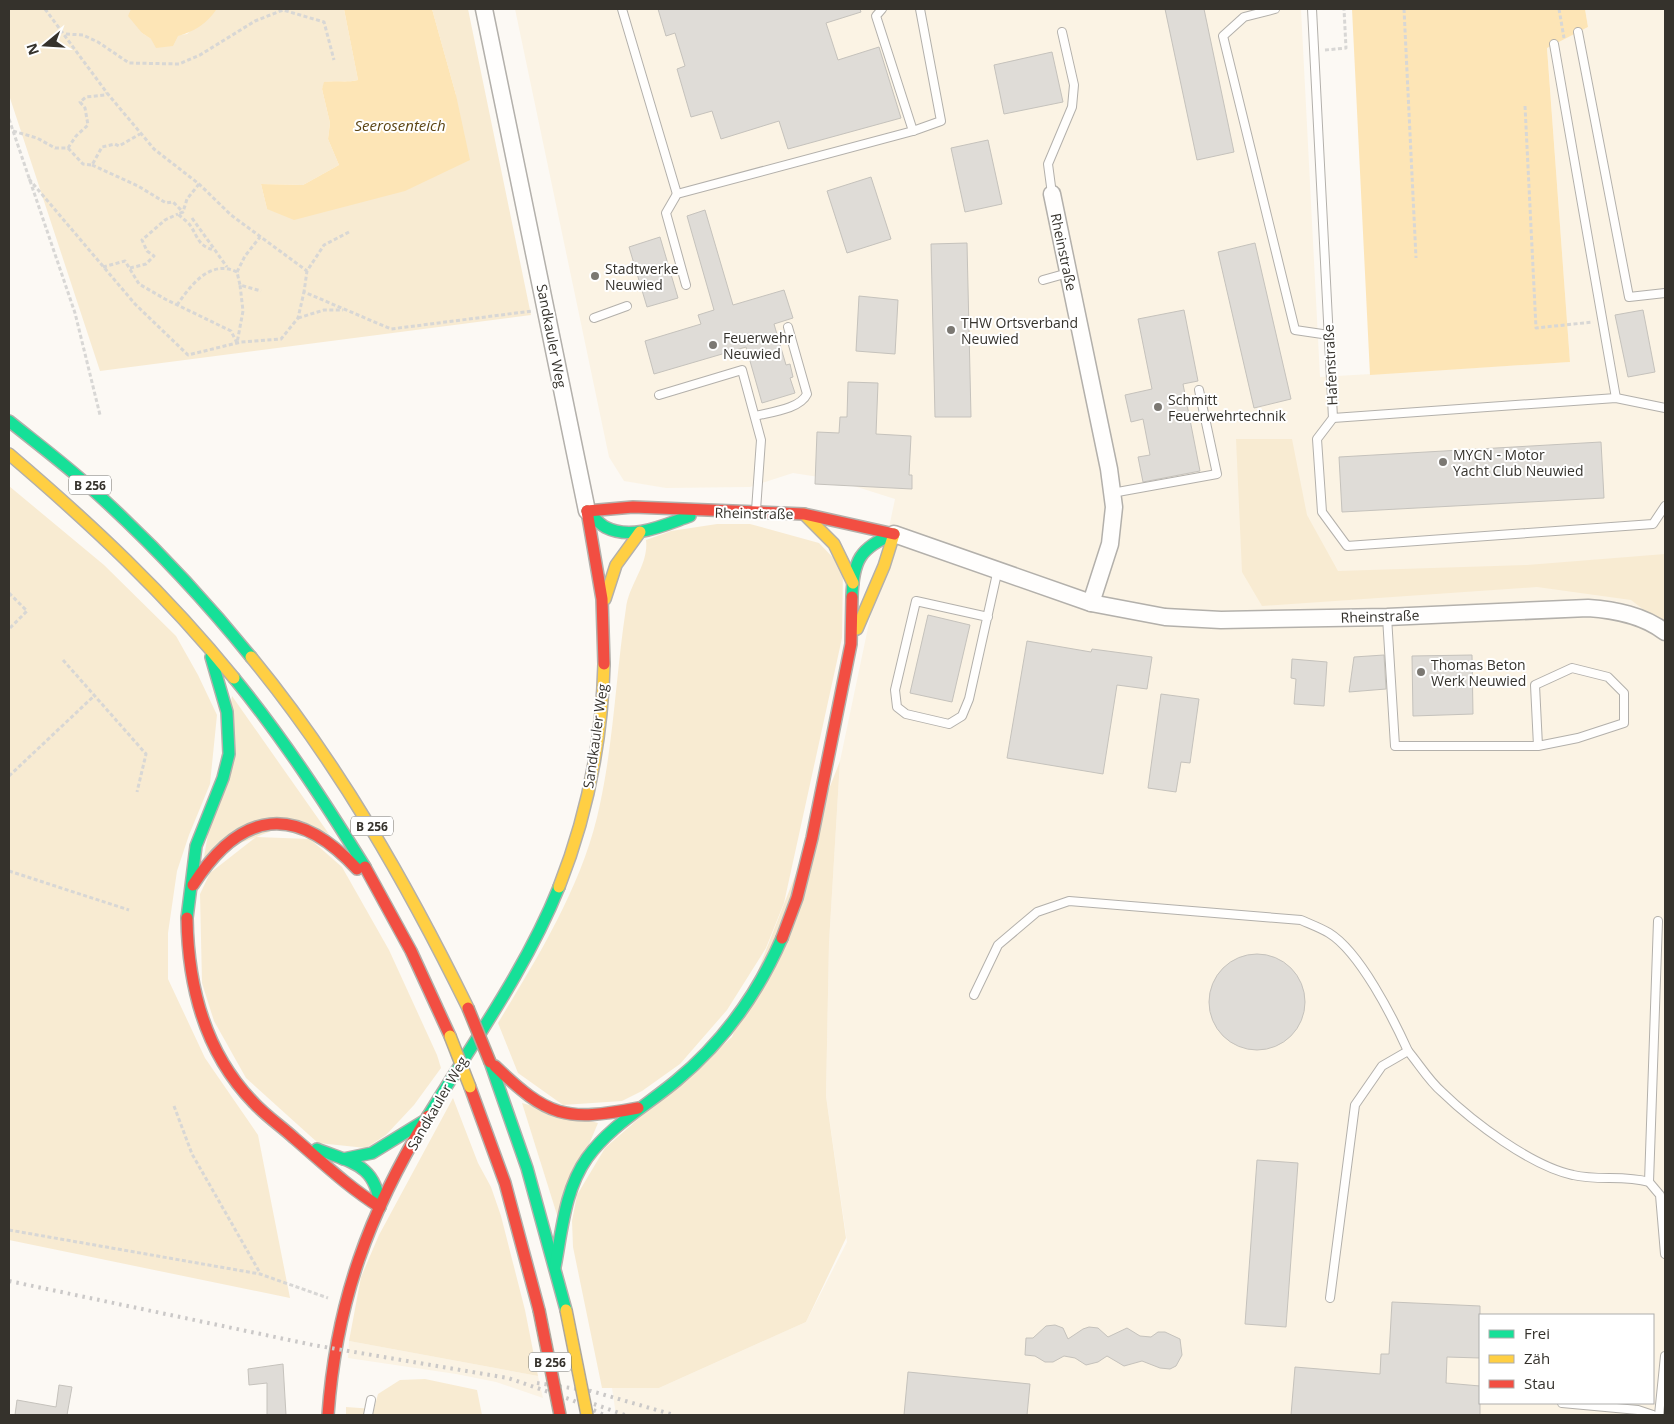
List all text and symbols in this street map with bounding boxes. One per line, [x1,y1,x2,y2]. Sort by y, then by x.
north arrow [20,20,70,70]
text: N [21,41,43,58]
water label: Seerosenteich [354,115,446,135]
street label: Rheinstraße [1046,211,1082,293]
place label: Stadtwerke Neuwied [605,259,679,294]
marker: Stadtwerke Neuwied [589,270,601,282]
street label: Sandkauler Weg [533,282,571,390]
place label: THW Ortsverband Neuwied [961,313,1078,348]
marker: THW Ortsverband Neuwied [945,324,957,336]
street label: Hafenstraße [1318,324,1342,406]
place label: Feuerwehr Neuwied [723,328,794,363]
marker: Feuerwehr Neuwied [707,339,719,351]
place label: Schmitt Feuerwehrtechnik [1168,390,1287,425]
marker: Schmitt Feuerwehrtechnik [1152,401,1164,413]
place label: MYCN - Motor Yacht Club Neuwied [1453,445,1583,480]
marker: MYCN - Motor Yacht Club Neuwied [1437,456,1449,468]
road number: B 256 [69,476,111,494]
street label: Rheinstraße [714,503,794,523]
street label: Rheinstraße [1340,605,1420,627]
place label: Thomas Beton Werk Neuwied [1431,655,1526,690]
marker: Thomas Beton Werk Neuwied [1415,666,1427,678]
street label: Sandkauler Weg [578,682,612,790]
road number: B 256 [351,816,393,836]
street label: Sandkauler Weg [402,1052,472,1153]
legend [1479,1314,1654,1404]
text: Frei [1524,1323,1550,1343]
text: Zäh [1524,1348,1550,1368]
road number: B 256 [529,1352,571,1371]
text: Stau [1524,1373,1555,1393]

